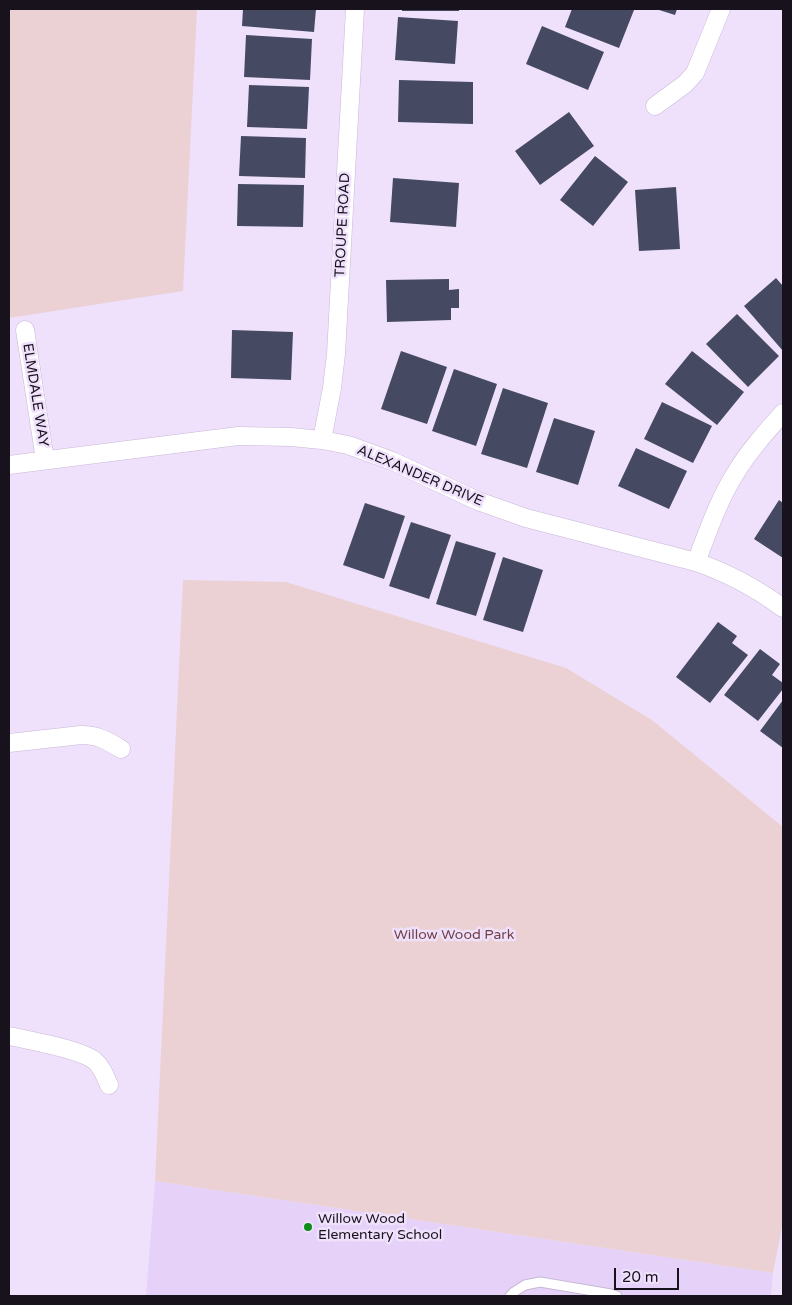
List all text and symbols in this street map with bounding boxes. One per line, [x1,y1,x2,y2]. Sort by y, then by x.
street label: TROUPE ROAD [332,172,354,278]
street label: ELMDALE WAY [19,342,51,448]
street label: ALEXANDER DRIVE [355,442,485,510]
park label: Willow Wood Park [394,927,514,943]
place label: Willow Wood Elementary School [318,1211,442,1244]
marker: Willow Wood Elementary School [302,1221,314,1233]
scale bar [617,1258,682,1290]
text: 20 m [622,1268,659,1286]

